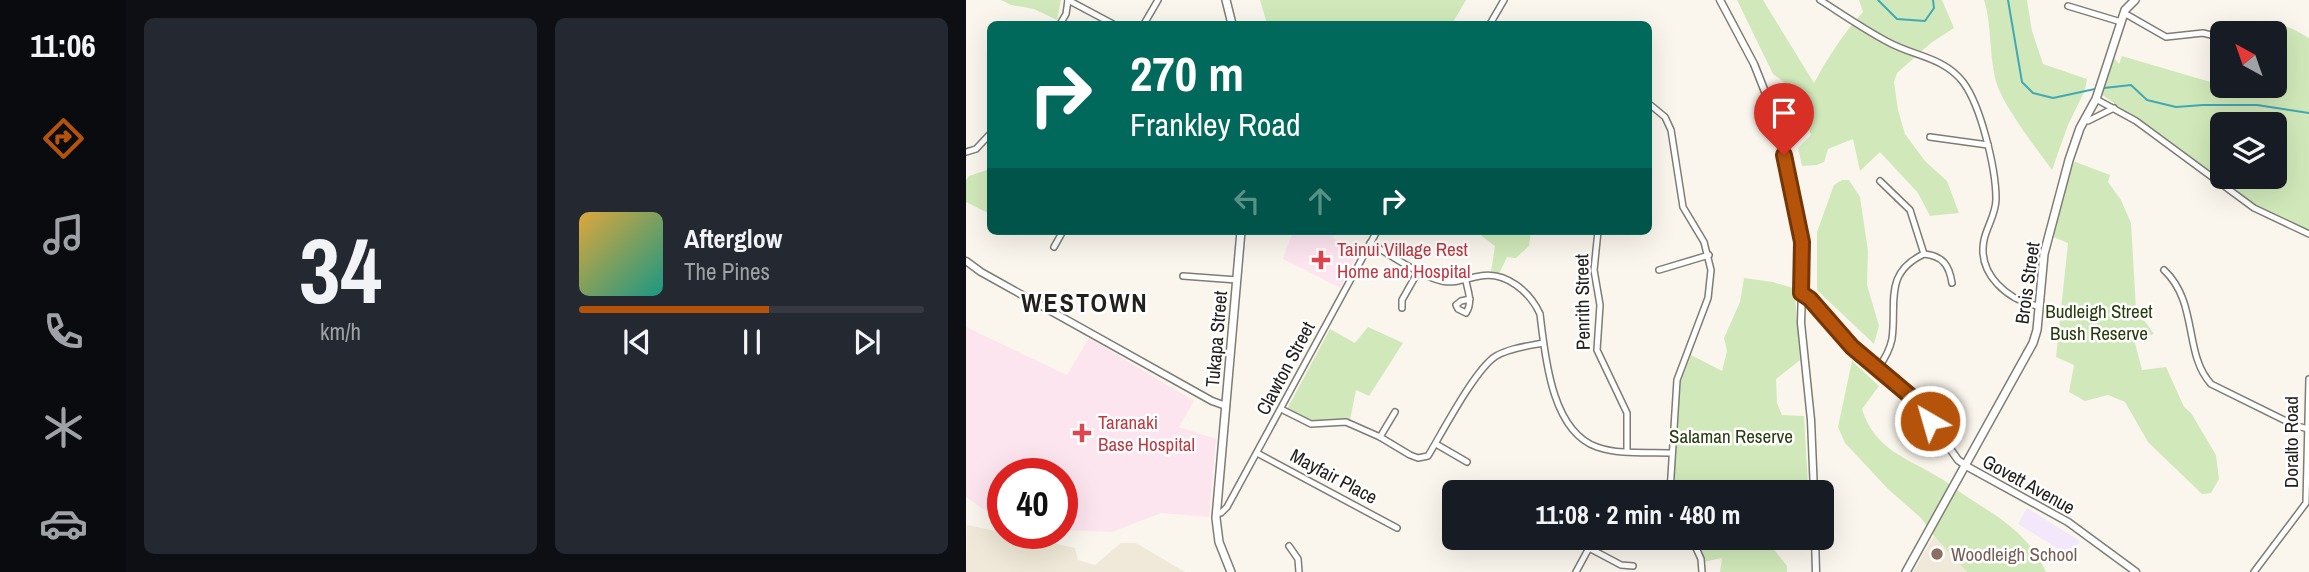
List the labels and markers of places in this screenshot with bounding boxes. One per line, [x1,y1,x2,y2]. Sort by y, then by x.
pin [1754,83,1814,155]
place label: Tainui Village Rest Home and Hospital [1337,236,1470,284]
marker: Tainui Village Rest Home and Hospital [1311,250,1331,270]
place label: Taranaki Base Hospital [1098,409,1195,457]
marker: Taranaki Base Hospital [1072,423,1092,443]
place label: Woodleigh School [1951,541,2077,567]
marker: Woodleigh School [1929,546,1945,562]

